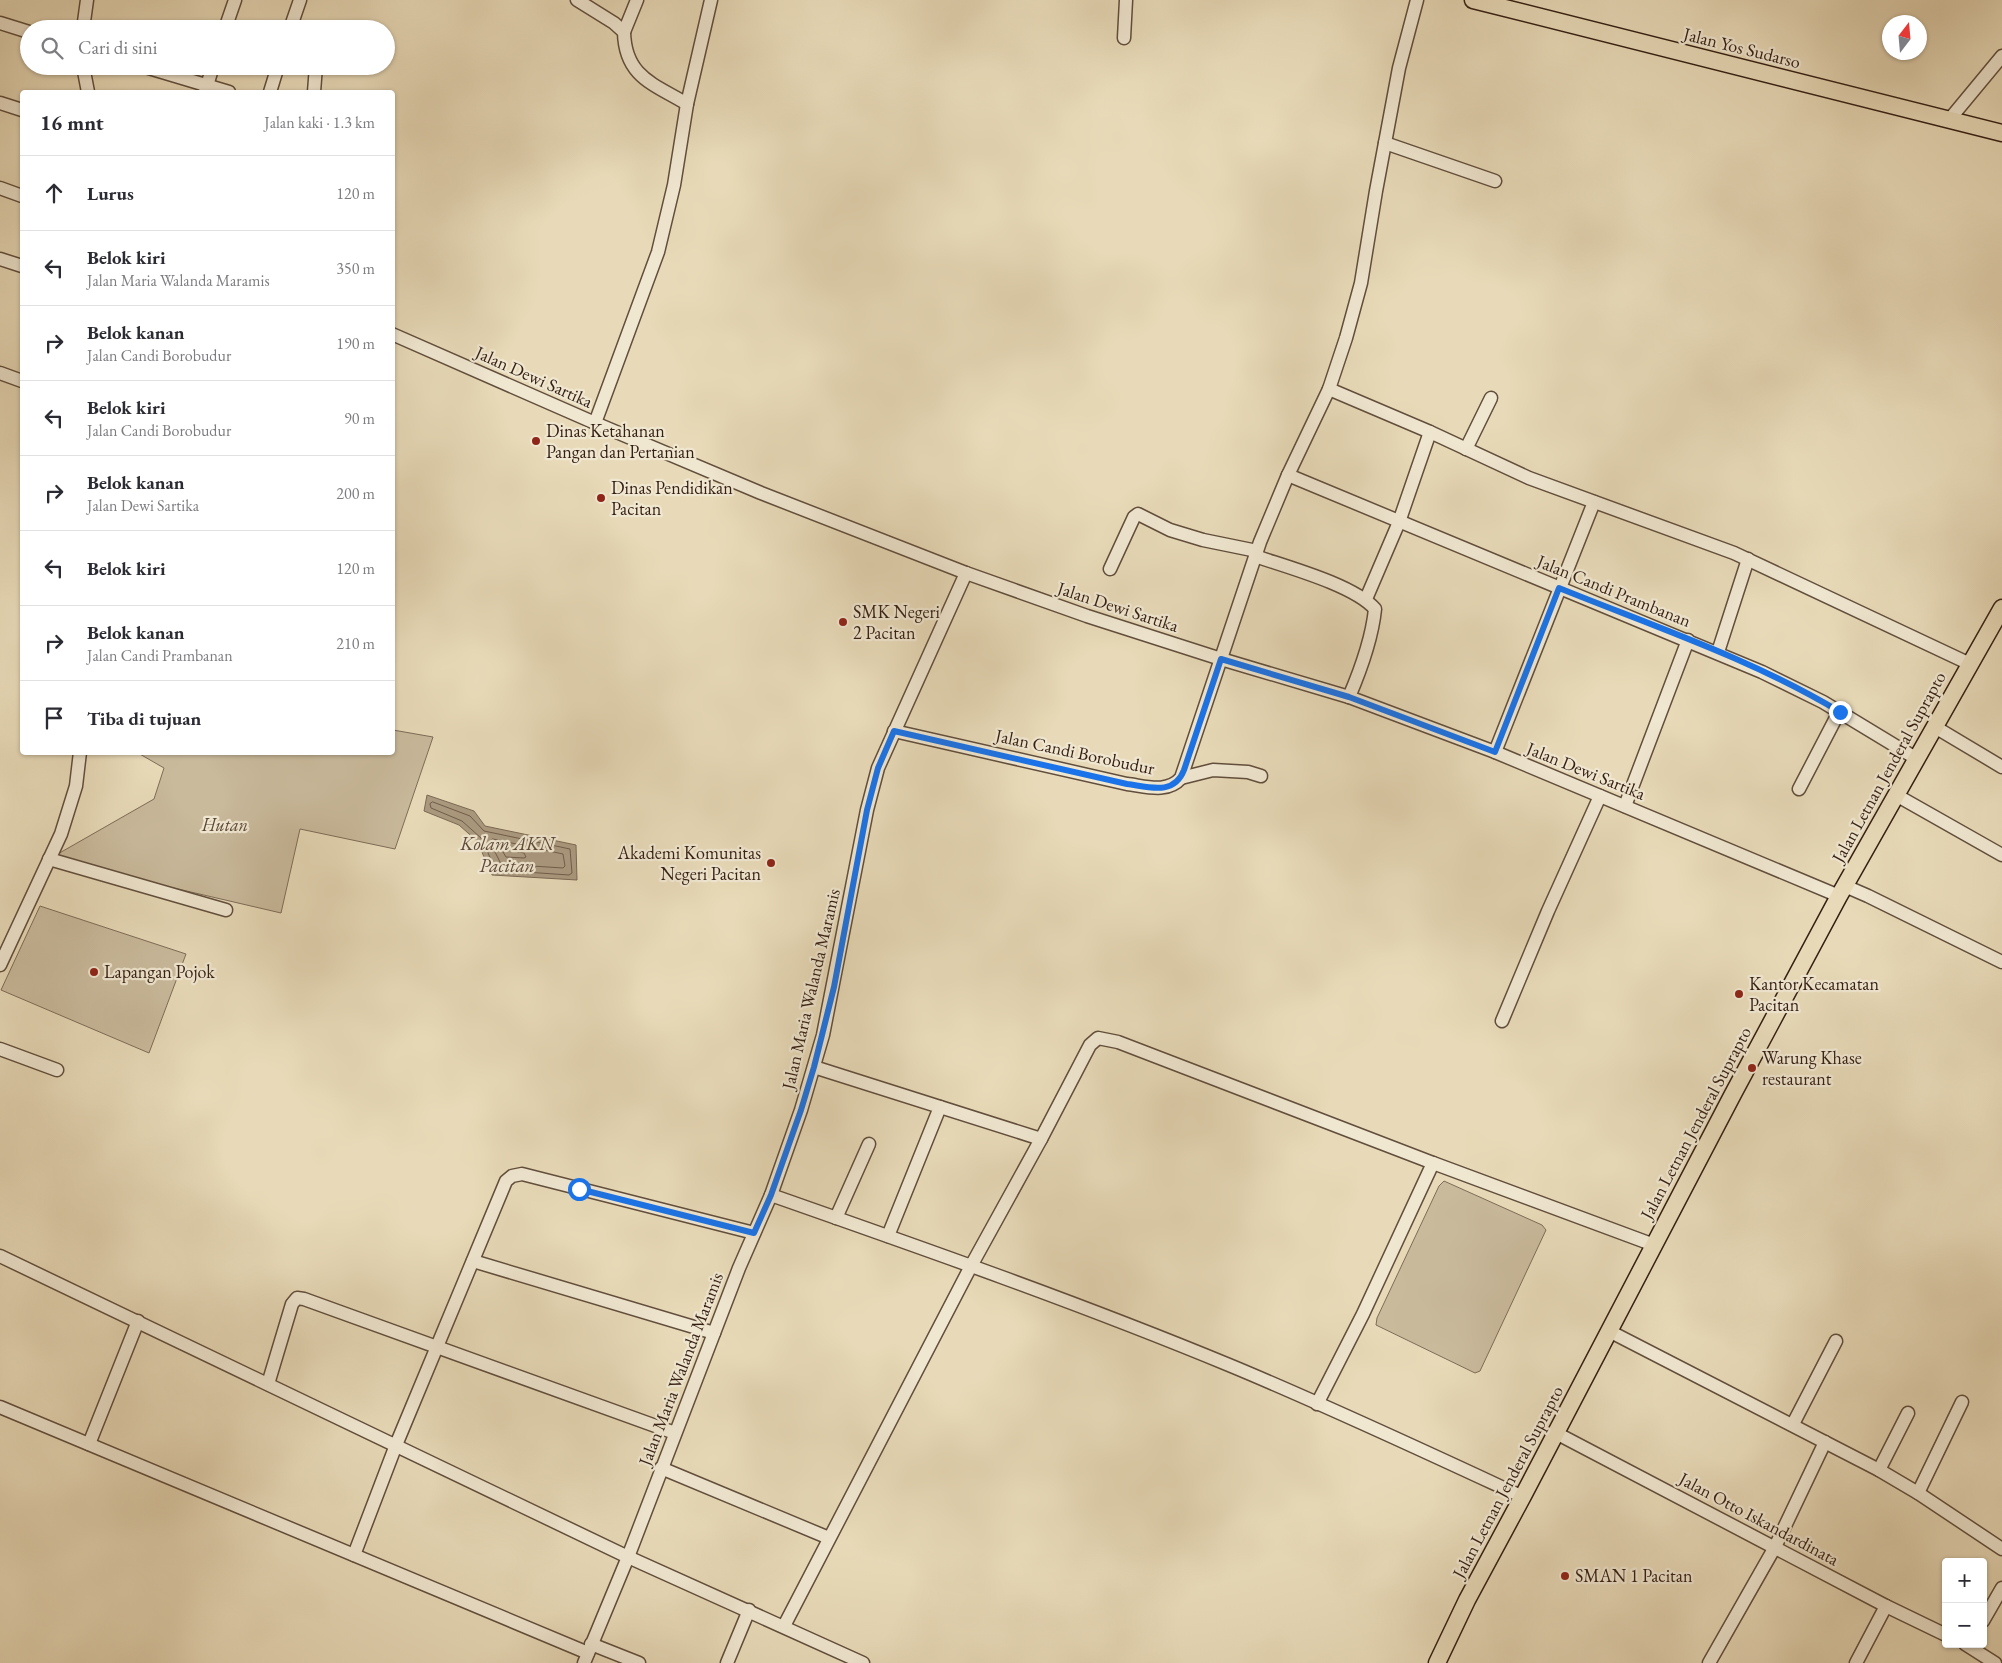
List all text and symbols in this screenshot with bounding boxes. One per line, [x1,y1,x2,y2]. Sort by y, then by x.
north arrow [1882,15,1927,60]
search box [20,20,395,75]
street label: Jalan Yos Sudarso [1679,21,1803,73]
icon: search [38,34,66,62]
text: Cari di sini [78,35,157,60]
text: 16 mnt [40,109,104,136]
text: Jalan kaki · 1.3 km [264,112,375,133]
icon: ahead [40,179,68,207]
text: Lurus [87,181,134,206]
text: 120 m [336,183,375,204]
text: Belok kiri [87,245,166,270]
icon: left [40,254,68,282]
text: 350 m [336,258,375,279]
text: Jalan Maria Walanda Maramis [87,270,270,291]
text: Belok kanan [87,320,185,345]
icon: right [40,329,68,357]
text: 190 m [336,333,375,354]
street label: Jalan Dewi Sartika [470,340,597,413]
text: Jalan Candi Borobudur [87,345,231,366]
text: Belok kiri [87,395,166,420]
icon: left [40,404,68,432]
text: 90 m [344,408,375,429]
place label: Dinas Ketahanan Pangan dan Pertanian [546,419,695,463]
text: Jalan Candi Borobudur [87,420,231,441]
marker: Dinas Ketahanan Pangan dan Pertanian [530,435,542,447]
text: Belok kanan [87,470,185,495]
place label: Dinas Pendidikan Pacitan [611,476,733,520]
icon: right [40,479,68,507]
text: 200 m [336,483,375,504]
marker: Dinas Pendidikan Pacitan [595,492,607,504]
text: Jalan Dewi Sartika [87,495,199,516]
street label: Jalan Candi Prambanan [1532,548,1695,632]
icon: left [40,554,68,582]
text: Belok kiri [87,556,166,581]
text: 120 m [336,558,375,579]
street label: Jalan Dewi Sartika [1053,575,1182,637]
place label: SMK Negeri 2 Pacitan [853,600,941,644]
marker: SMK Negeri 2 Pacitan [837,616,849,628]
text: Belok kanan [87,620,185,645]
icon: right [40,629,68,657]
text: 210 m [336,633,375,654]
text: Jalan Candi Prambanan [87,645,233,666]
street label: Jalan Letnan Jenderal Suprapto [1825,667,1951,868]
route end [1829,701,1852,724]
icon: arrive [40,704,68,732]
text: Tiba di tujuan [87,706,201,731]
street label: Jalan Candi Borobudur [991,723,1157,780]
street label: Jalan Dewi Sartika [1522,736,1650,805]
park label: Hutan [201,813,248,836]
water label: Kolam AKN Pacitan [459,831,556,878]
place label: Akademi Komunitas Negeri Pacitan [617,841,761,885]
marker: Akademi Komunitas Negeri Pacitan [765,857,777,869]
street label: Jalan Maria Walanda Maramis [776,886,845,1093]
place label: Lapangan Pojok [104,960,215,983]
marker: Lapangan Pojok [88,966,100,978]
place label: Kantor Kecamatan Pacitan [1749,972,1879,1016]
marker: Kantor Kecamatan Pacitan [1733,988,1745,1000]
street label: Jalan Letnan Jenderal Suprapto [1634,1022,1756,1225]
place label: Warung Khase restaurant [1762,1046,1862,1090]
marker: Warung Khase restaurant [1746,1062,1758,1074]
route start [568,1178,591,1201]
street label: Jalan Maria Walanda Maramis [632,1269,728,1471]
street label: Jalan Letnan Jenderal Suprapto [1446,1381,1568,1584]
street label: Jalan Otto Iskandardinata [1674,1466,1844,1571]
map controls [1942,1558,1987,1648]
button: + [1942,1558,1987,1603]
place label: SMAN 1 Pacitan [1575,1564,1693,1587]
marker: SMAN 1 Pacitan [1559,1570,1571,1582]
button: − [1942,1603,1987,1648]

